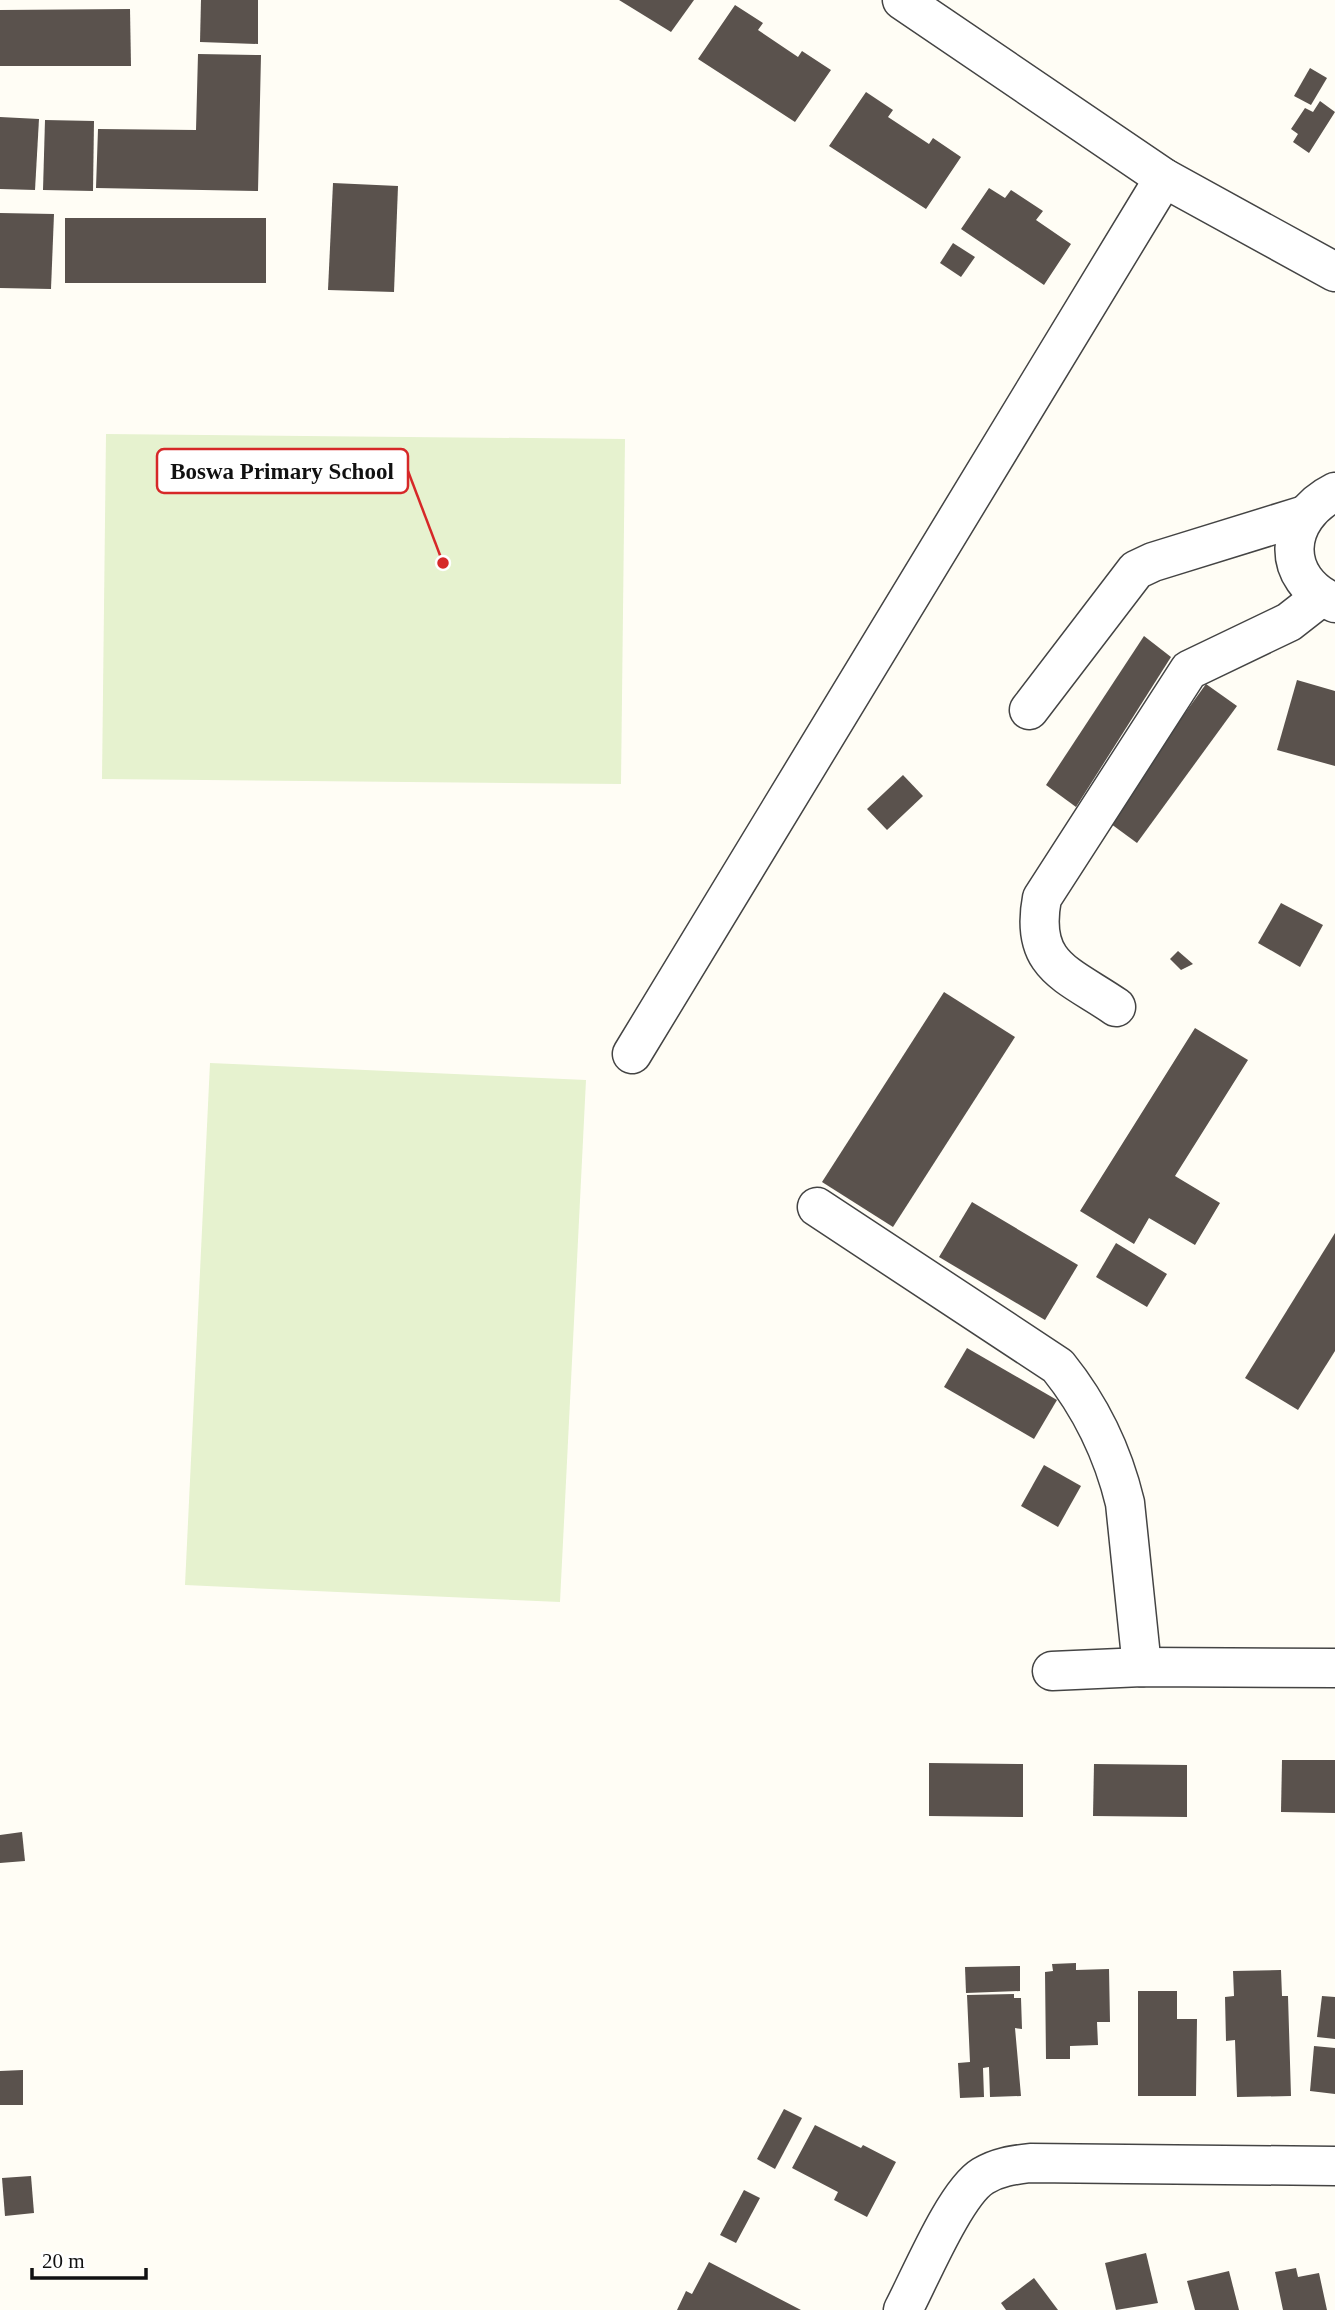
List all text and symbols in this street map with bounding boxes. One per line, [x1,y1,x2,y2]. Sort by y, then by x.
callout: Boswa Primary School [157,449,408,493]
text: Boswa Primary School [170,459,394,484]
scale bar [32,2236,145,2280]
text: 20 m [42,2249,85,2273]

